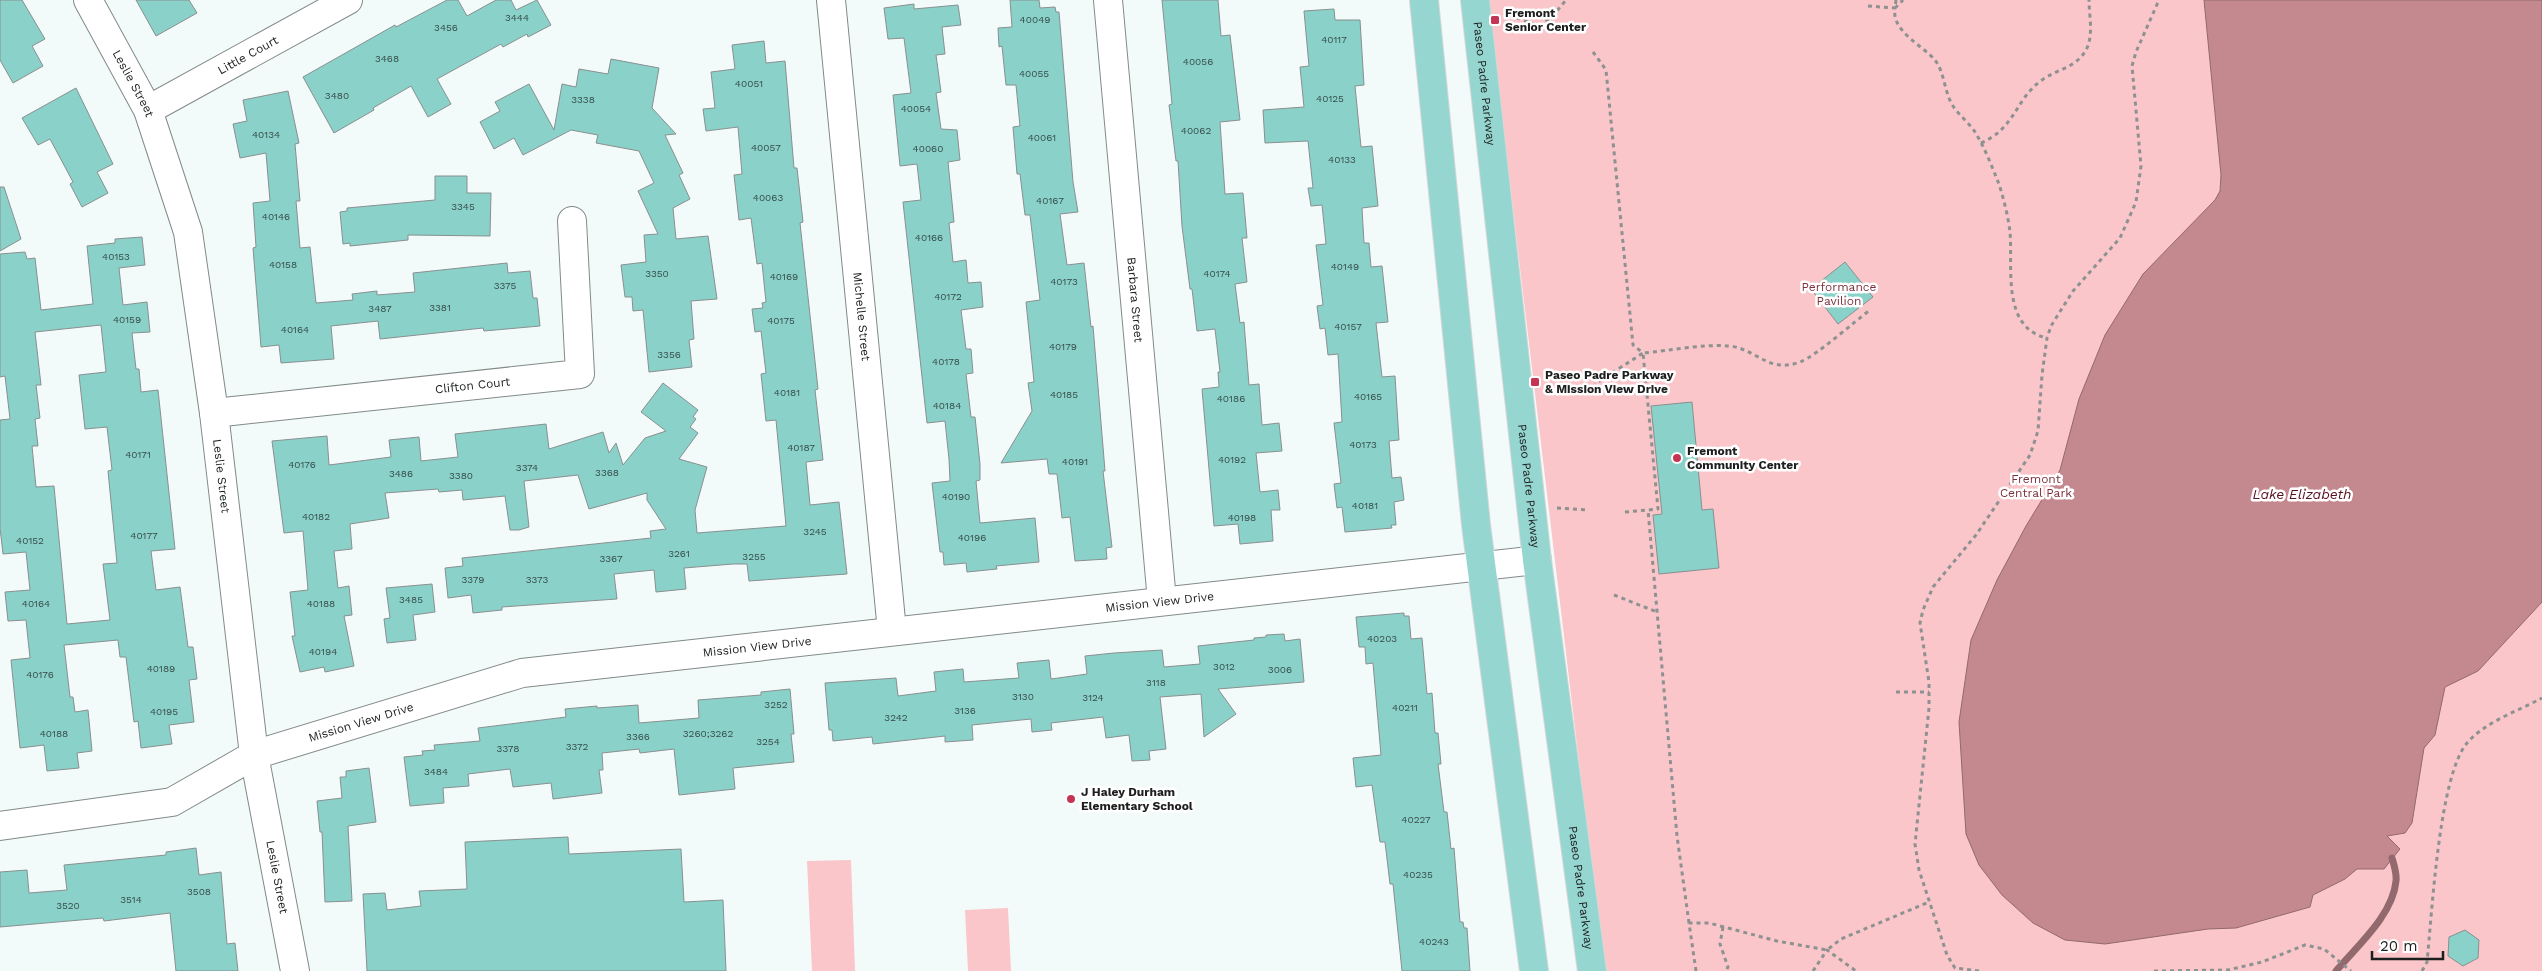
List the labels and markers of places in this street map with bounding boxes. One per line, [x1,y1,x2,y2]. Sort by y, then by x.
place label: Fremont Senior Center [1505,6,1587,34]
marker: Fremont Senior Center [1489,14,1501,26]
place label: Paseo Padre Parkway & Mission View Drive [1545,368,1674,396]
marker: Paseo Padre Parkway & Mission View Drive [1529,376,1541,388]
place label: Fremont Community Center [1687,444,1799,472]
marker: Fremont Community Center [1671,452,1683,464]
place label: J Haley Durham Elementary School [1081,785,1193,813]
marker: J Haley Durham Elementary School [1065,793,1077,805]

